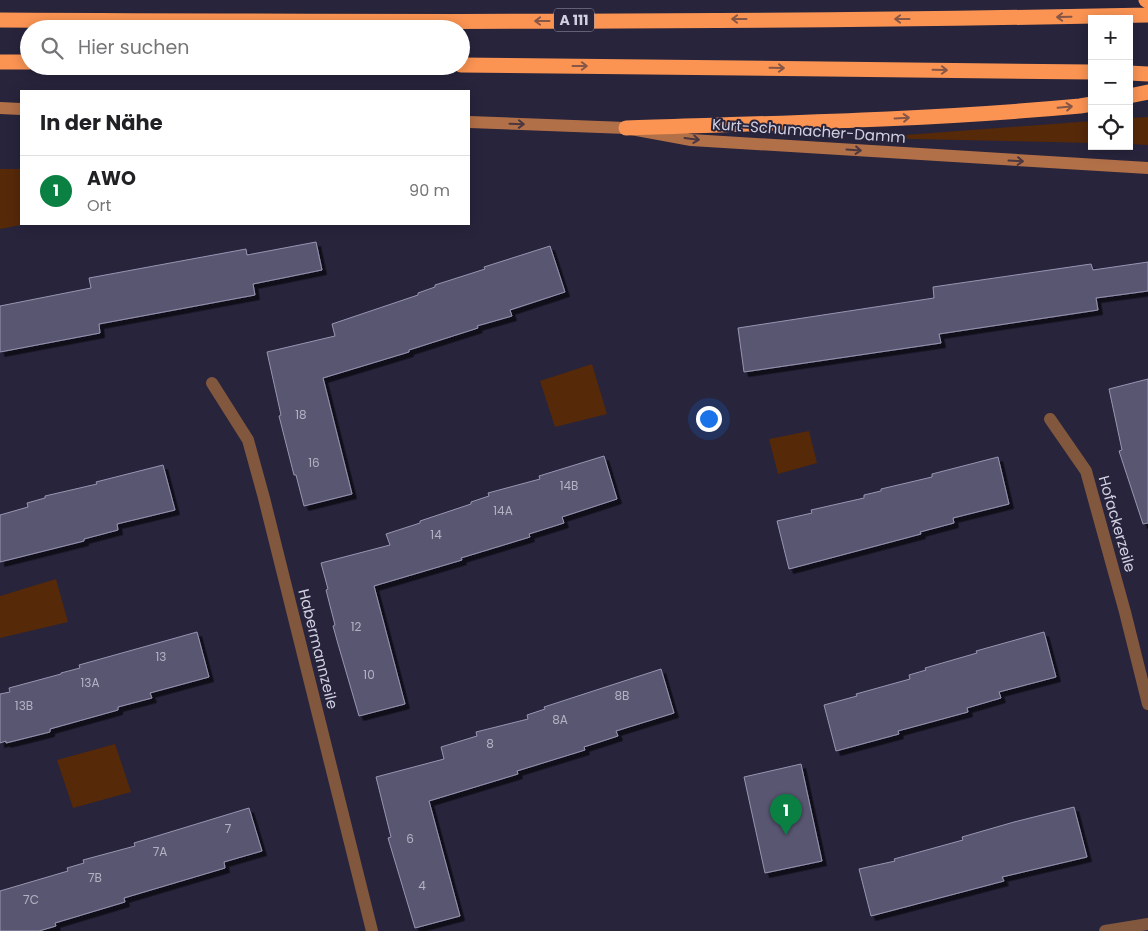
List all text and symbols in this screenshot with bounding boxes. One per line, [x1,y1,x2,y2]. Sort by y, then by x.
road number: A 111 [554,8,594,32]
one-way arrow [1057,12,1073,21]
one-way arrow [894,14,910,23]
one-way arrow [732,15,748,24]
map controls [1088,15,1133,150]
button: + [1088,15,1133,60]
one-way arrow [534,16,550,26]
search box [20,20,470,75]
icon: search [38,34,66,62]
text: Hier suchen [78,34,189,61]
button: − [1088,60,1133,105]
one-way arrow [572,61,588,71]
one-way arrow [769,63,785,73]
one-way arrow [932,65,948,75]
one-way arrow [1056,103,1072,112]
button: locate [1088,105,1133,150]
text: In der Nähe [40,108,163,137]
street label: Kurt-Schumacher-Damm [711,113,907,148]
one-way arrow [894,114,910,123]
one-way arrow [509,119,525,129]
one-way arrow [683,134,699,144]
one-way arrow [845,146,861,155]
one-way arrow [1008,156,1024,165]
text: AWO [87,165,136,192]
text: 1 [53,179,59,202]
text: 90 m [409,179,450,202]
text: Ort [87,194,111,217]
house number: 18 [295,406,307,423]
your location [696,406,722,432]
house number: 16 [308,454,320,471]
street label: Hofackerzeile [1094,473,1141,575]
house number: 14B [560,477,578,494]
house number: 14A [493,502,513,519]
house number: 14 [430,526,442,543]
street label: Habermannzeile [293,587,344,711]
house number: 12 [351,618,361,635]
house number: 13 [156,648,166,665]
house number: 10 [363,666,375,683]
house number: 13A [81,674,100,691]
house number: 8B [615,687,629,704]
house number: 13B [15,697,33,714]
house number: 8A [552,711,568,728]
house number: 8 [486,735,494,752]
pin: 1 [770,794,802,835]
house number: 7 [225,820,232,837]
house number: 6 [406,830,414,847]
house number: 7A [153,843,167,860]
house number: 7B [88,869,102,886]
house number: 4 [418,877,426,894]
house number: 7C [23,891,39,908]

